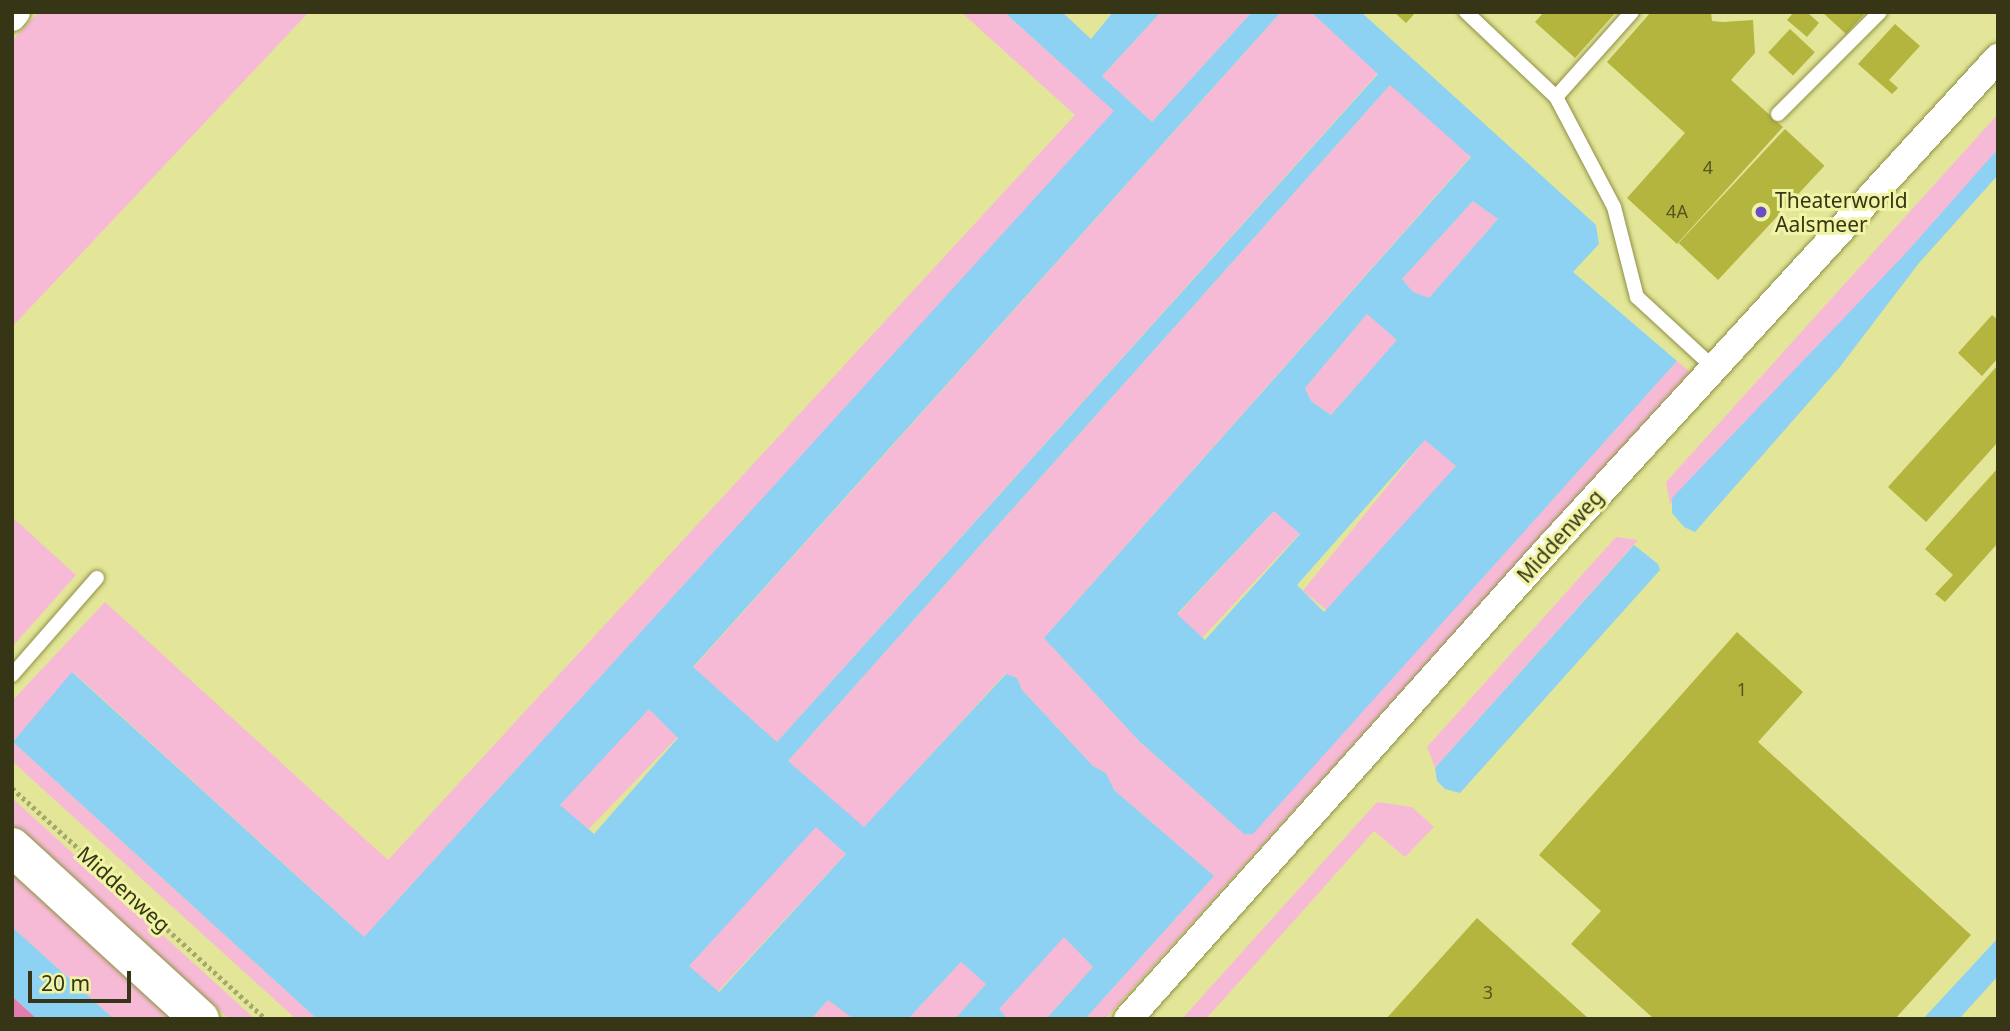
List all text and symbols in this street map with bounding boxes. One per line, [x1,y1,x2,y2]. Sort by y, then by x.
house number: 4 [1703,156,1713,178]
place label: Theaterworld Aalsmeer [1775,187,1908,237]
house number: 4A [1666,200,1688,222]
marker: Theaterworld Aalsmeer [1753,204,1769,220]
street label: Middenweg [1512,484,1608,588]
house number: 1 [1737,678,1747,700]
street label: Middenweg [72,841,176,937]
scale bar [32,958,135,1002]
text: 20 m [41,969,90,997]
house number: 3 [1483,981,1493,1003]

